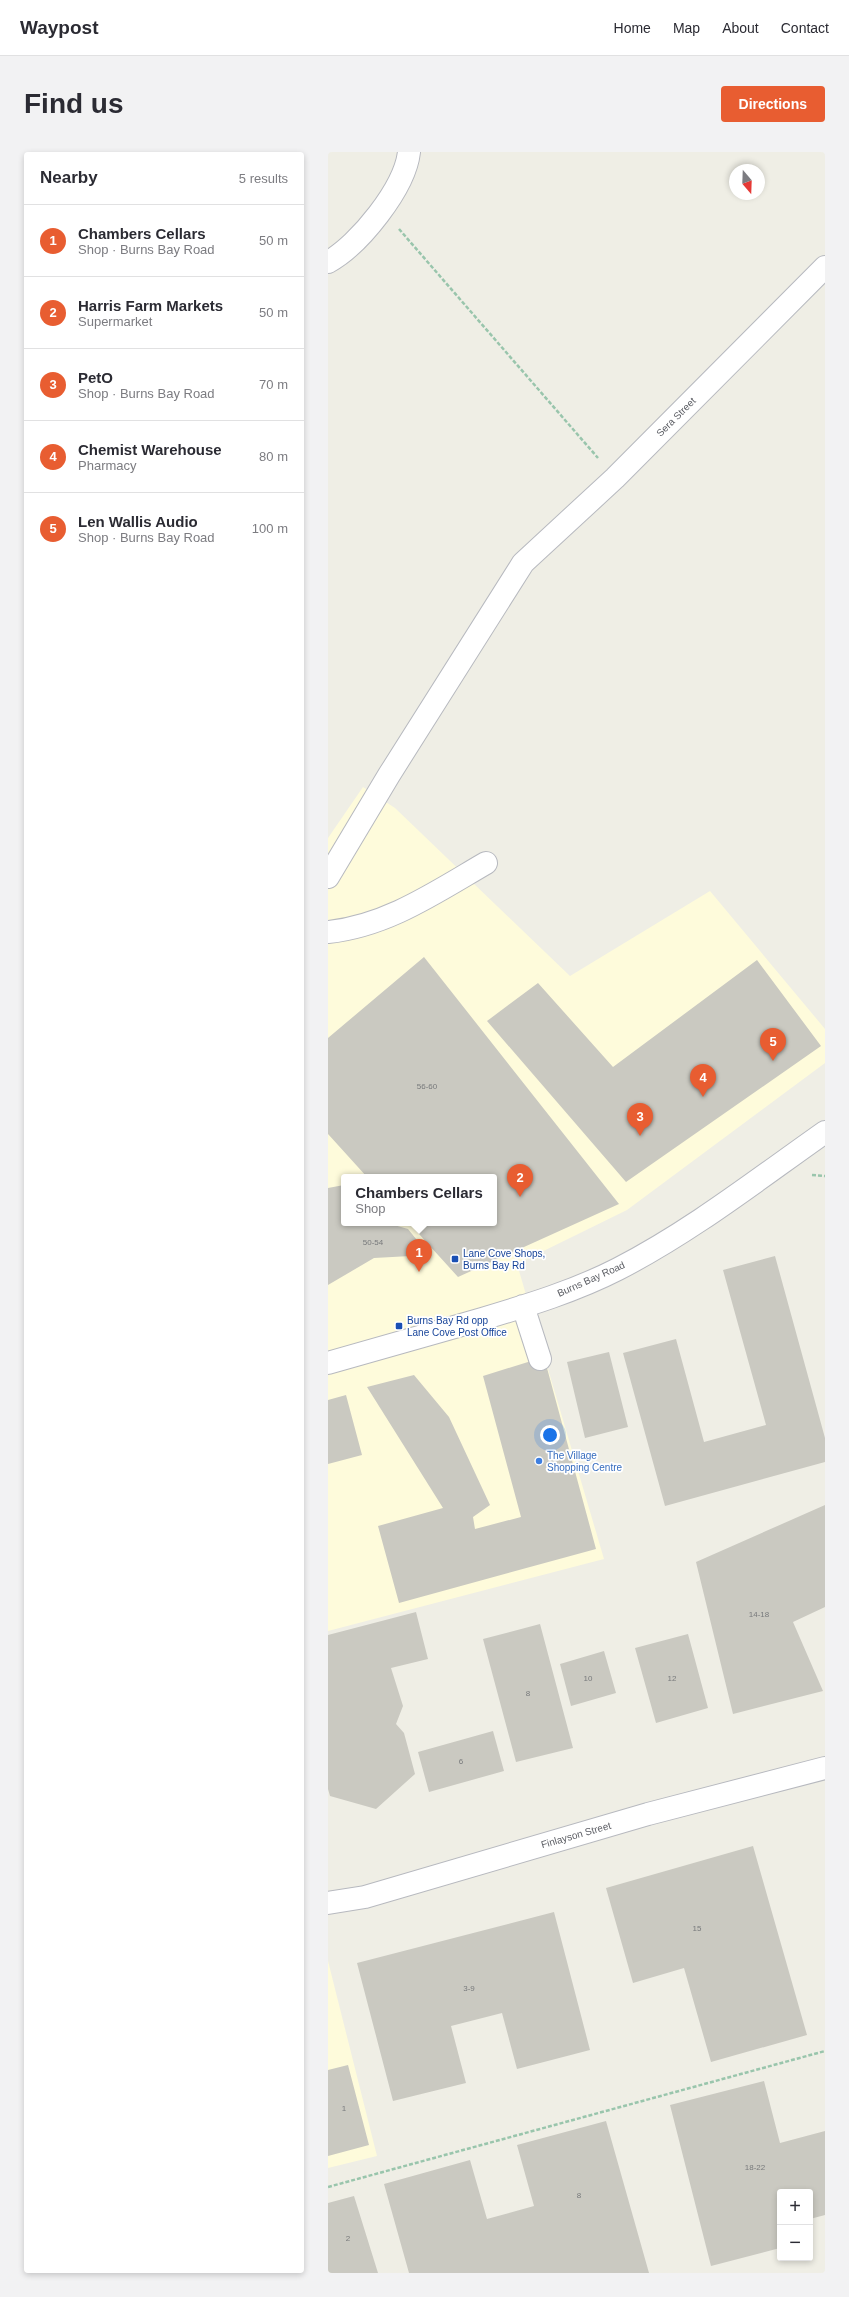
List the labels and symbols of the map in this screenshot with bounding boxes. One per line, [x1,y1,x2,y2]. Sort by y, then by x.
north arrow [729,164,765,200]
street label: Sera Street [654,395,698,439]
pin: 5 [760,1028,786,1061]
pin: 4 [690,1064,716,1097]
house number: 56-60 [417,1082,438,1091]
pin: 3 [627,1103,653,1136]
pin: 2 [507,1164,533,1197]
house number: 50-54 [363,1238,384,1247]
pin: 1 [406,1239,432,1272]
place label: Lane Cove Shops, Burns Bay Rd [463,1248,545,1271]
marker: Lane Cove Shops, Burns Bay Rd [450,1254,460,1264]
street label: Burns Bay Road [555,1259,627,1299]
place label: Burns Bay Rd opp Lane Cove Post Office [407,1315,507,1338]
marker: Burns Bay Rd opp Lane Cove Post Office [394,1321,404,1331]
your location [540,1425,560,1445]
place label: The Village Shopping Centre [547,1450,622,1473]
marker: The Village Shopping Centre [534,1456,544,1466]
house number: 14-18 [749,1610,770,1619]
house number: 10 [584,1674,593,1683]
house number: 12 [668,1674,677,1683]
house number: 8 [526,1689,531,1698]
house number: 6 [459,1757,464,1766]
street label: Finlayson Street [540,1820,612,1850]
house number: 15 [693,1924,702,1933]
house number: 3-9 [463,1984,475,1993]
house number: 1 [342,2104,347,2113]
house number: 18-22 [745,2163,766,2172]
house number: 8 [577,2191,582,2200]
house number: 2 [346,2234,351,2243]

